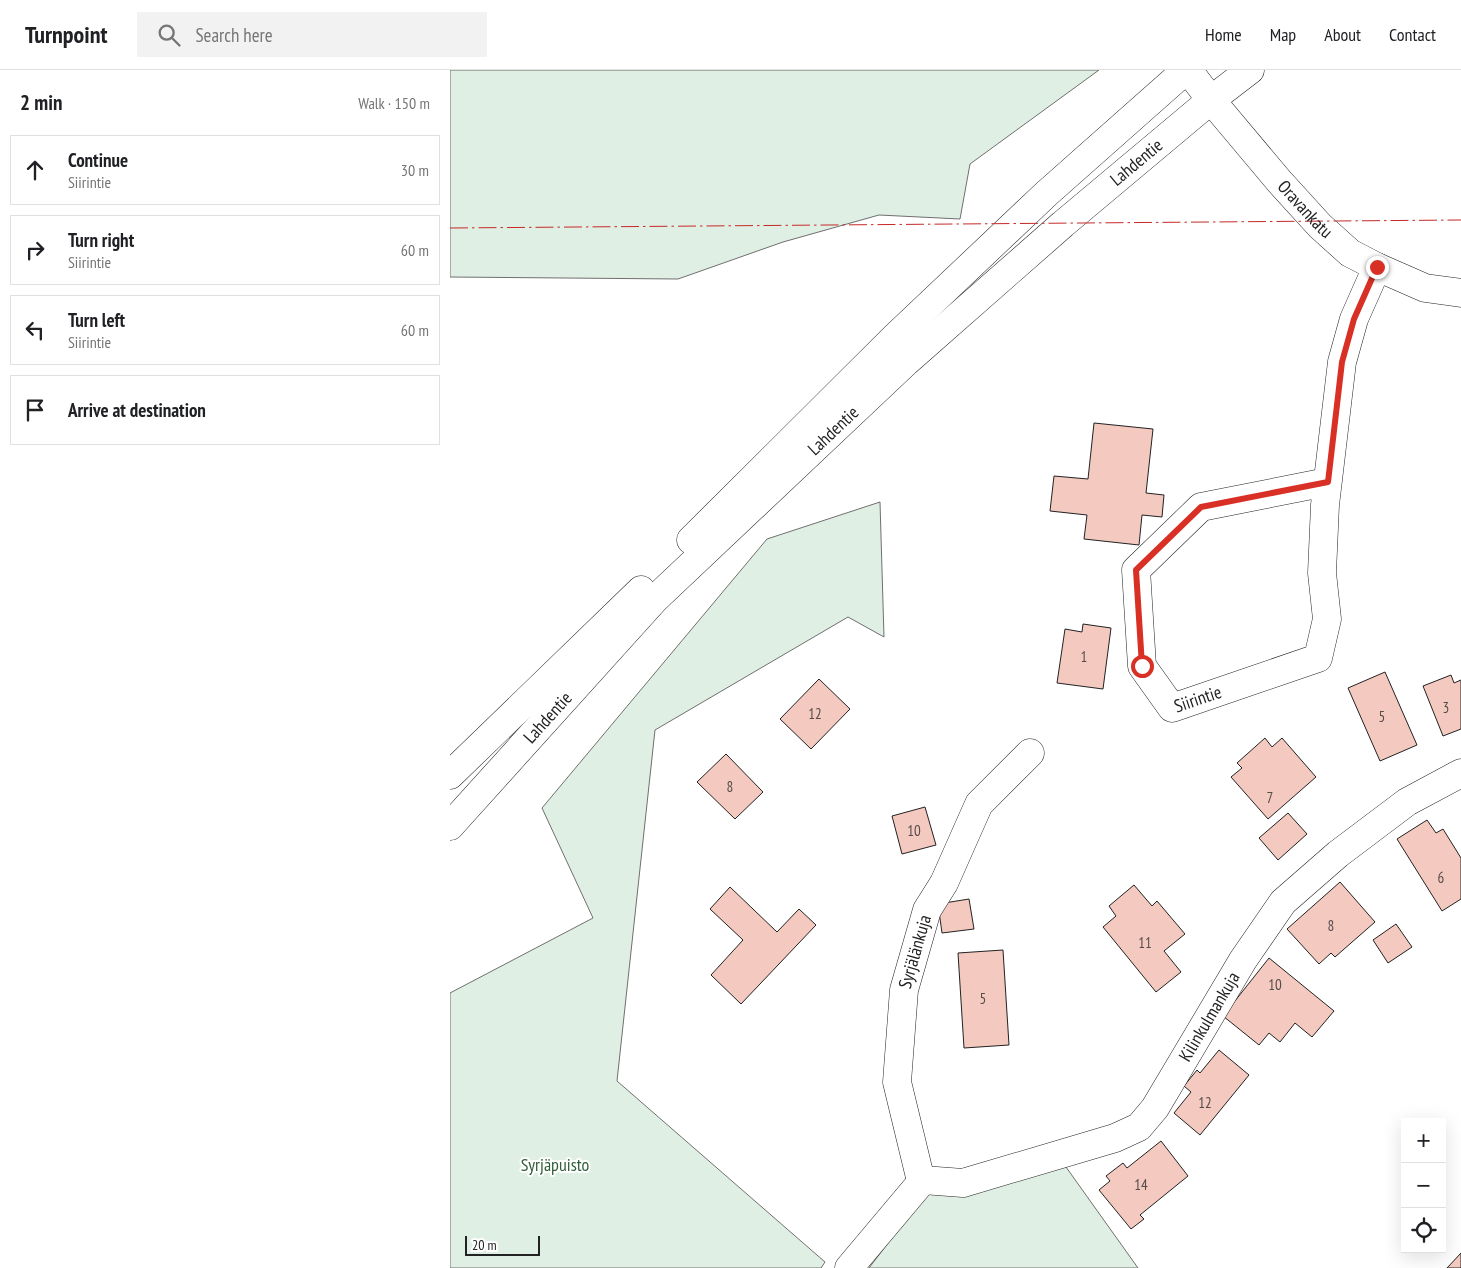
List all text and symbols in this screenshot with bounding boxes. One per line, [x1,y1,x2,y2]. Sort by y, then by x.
search box [137,12,487,57]
text: Turnpoint [25,19,107,50]
icon: search [155,21,183,49]
text: Search here [195,23,273,47]
text: Home [1205,23,1242,46]
text: Map [1270,23,1296,46]
text: About [1324,23,1361,46]
text: Contact [1389,23,1436,46]
text: 2 min [20,89,62,116]
text: Walk · 150 m [358,93,430,113]
street label: Lahdentie [1105,133,1167,191]
text: Continue [68,148,128,172]
icon: ahead [21,156,49,184]
text: 30 m [401,160,429,180]
text: Siirintie [68,172,111,192]
street label: Oravankatu [1273,175,1338,243]
text: Turn right [68,228,134,252]
icon: right [21,236,49,264]
text: 60 m [401,240,429,260]
text: Siirintie [68,252,111,272]
route end [1366,256,1389,279]
text: Turn left [68,308,125,332]
icon: left [21,316,49,344]
text: 60 m [401,320,429,340]
text: Siirintie [68,332,111,352]
icon: arrive [21,396,49,424]
text: Arrive at destination [68,398,206,422]
street label: Lahdentie [803,401,863,460]
house number: 1 [1081,647,1087,666]
route start [1131,655,1154,678]
street label: Siirintie [1171,680,1224,717]
street label: Lahdentie [518,687,577,748]
house number: 3 [1443,698,1449,717]
house number: 12 [808,704,822,723]
house number: 5 [1379,707,1385,726]
house number: 8 [727,777,733,796]
house number: 7 [1267,788,1273,807]
house number: 10 [907,821,921,840]
house number: 6 [1438,868,1445,887]
street label: Syrjälänkuja [893,912,936,991]
house number: 8 [1328,916,1334,935]
house number: 11 [1138,933,1152,952]
street label: Kilinkulmankuja [1173,967,1244,1066]
house number: 10 [1268,975,1282,994]
house number: 5 [980,989,986,1008]
house number: 12 [1198,1093,1212,1112]
map controls [1401,1118,1446,1253]
button: + [1401,1118,1446,1163]
park label: Syrjäpuisto [521,1153,590,1176]
button: − [1401,1163,1446,1208]
house number: 14 [1134,1175,1148,1194]
button: locate [1401,1208,1446,1253]
scale bar [465,1233,540,1256]
text: 20 m [472,1236,497,1254]

